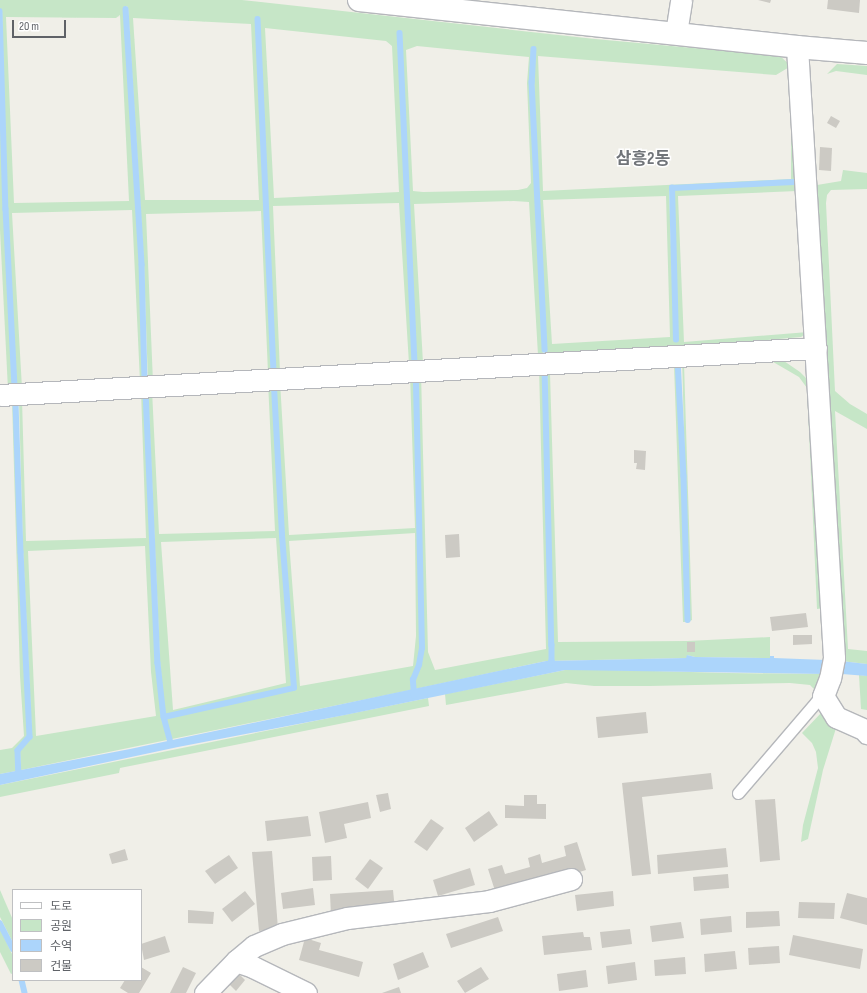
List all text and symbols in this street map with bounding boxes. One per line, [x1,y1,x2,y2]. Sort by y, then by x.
scale bar [14,12,68,38]
text: 20 m [19,19,39,34]
district label: 삼흥2동 [616,150,670,170]
legend [12,889,142,981]
text: 도로 [50,899,72,914]
text: 공원 [50,919,72,934]
text: 수역 [50,939,72,954]
text: 건물 [50,959,72,974]

